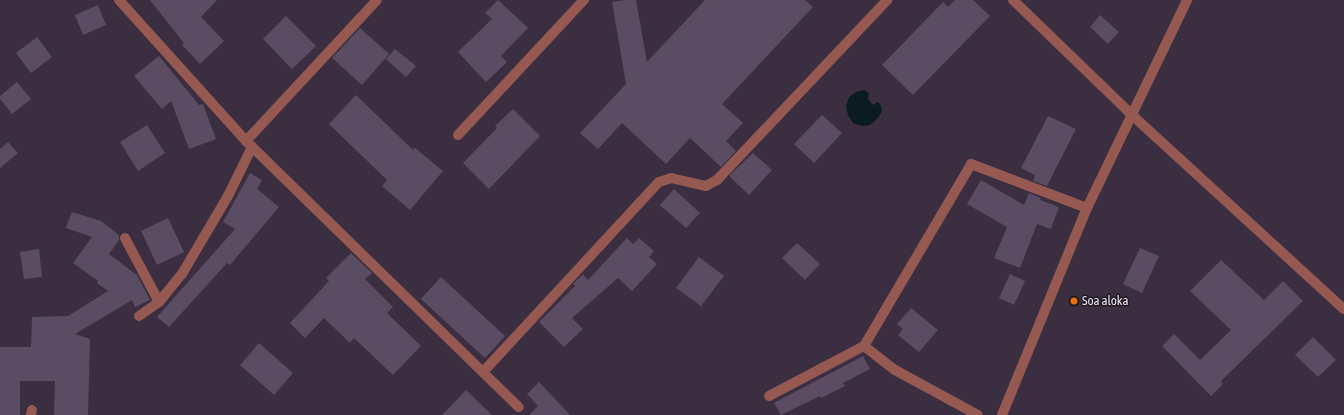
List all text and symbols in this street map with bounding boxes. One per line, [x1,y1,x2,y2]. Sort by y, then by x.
place label: Soa aloka [1082,293,1129,309]
marker: Soa aloka [1069,296,1079,306]

